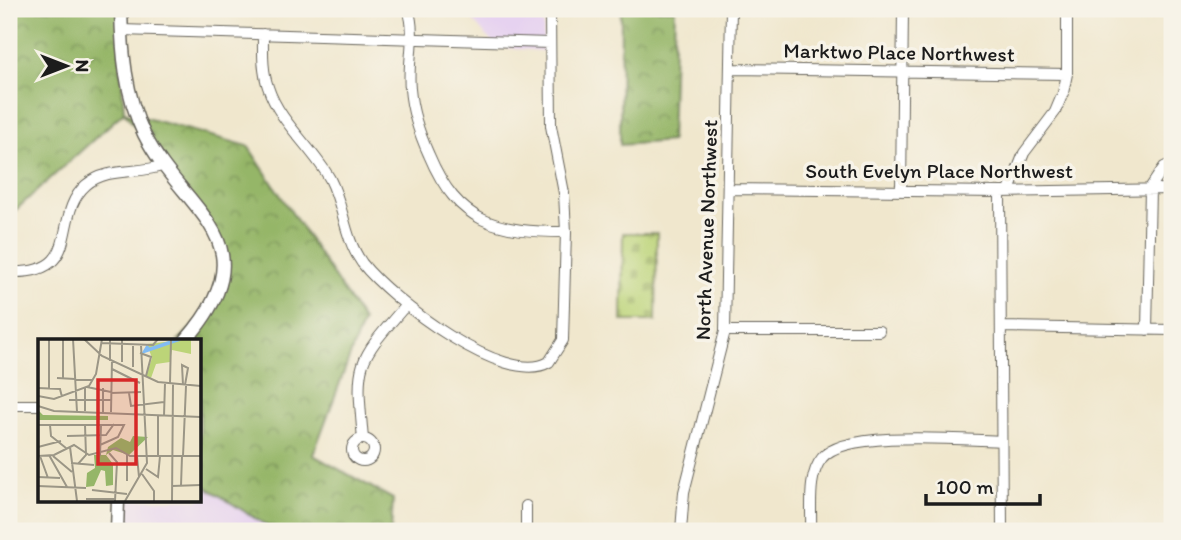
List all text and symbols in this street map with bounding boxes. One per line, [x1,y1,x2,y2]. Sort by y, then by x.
north arrow [32,32,102,102]
street label: Marktwo Place Northwest [783,37,1015,67]
text: N [71,60,94,72]
street label: North Avenue Northwest [690,119,722,341]
street label: South Evelyn Place Northwest [805,158,1073,183]
inset map [38,339,201,502]
scale bar [926,463,1039,507]
text: 100 m [936,474,994,499]

